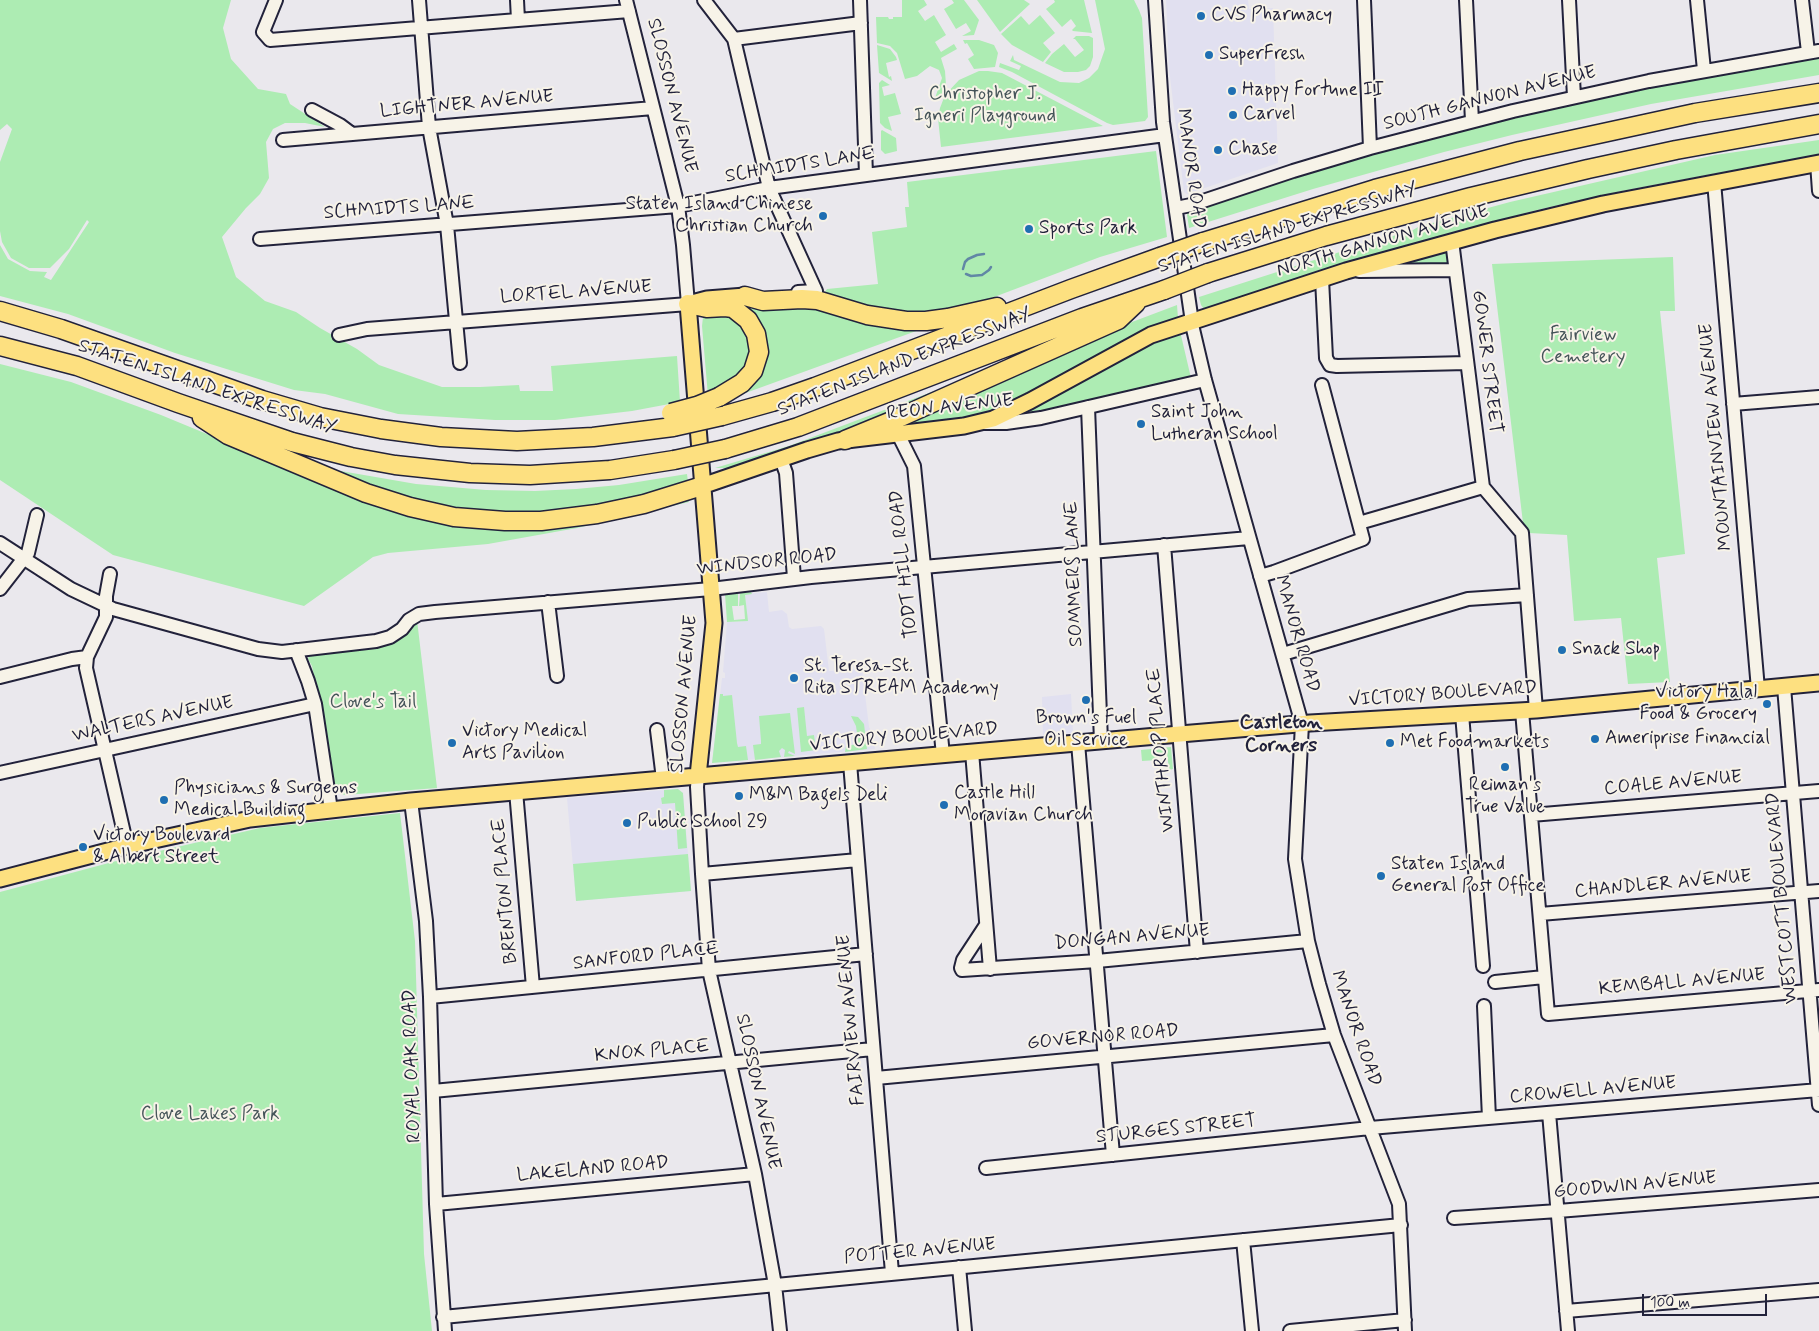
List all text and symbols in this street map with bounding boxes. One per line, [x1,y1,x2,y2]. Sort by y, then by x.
place label: CVS Pharmacy [1211,5,1332,27]
marker: CVS Pharmacy [1195,10,1207,22]
street label: SLOSSON AVENUE [641,16,701,176]
place label: SuperFresh [1219,44,1305,66]
marker: SuperFresh [1203,49,1215,61]
street label: SOUTH GANNON AVENUE [1381,62,1599,136]
place label: Happy Fortune II [1242,80,1384,102]
park label: Christopher J. Igneri Playground [914,84,1056,128]
marker: Happy Fortune II [1226,85,1238,97]
street label: LIGHTNER AVENUE [379,86,555,124]
place label: Carvel [1243,104,1295,126]
street label: MANOR ROAD [1170,107,1210,231]
marker: Carvel [1227,109,1239,121]
place label: Chase [1228,139,1277,161]
street label: SCHMIDTS LANE [724,143,876,189]
marker: Chase [1212,144,1224,156]
street label: STATEN ISLAND EXPRESSWAY [1155,179,1421,279]
street label: SCHMIDTS LANE [323,192,475,226]
place label: Staten Island Chinese Christian Church [626,194,813,238]
street label: NORTH GANNON AVENUE [1274,201,1492,283]
marker: Staten Island Chinese Christian Church [817,210,829,222]
place label: Sports Park [1039,218,1137,240]
marker: Sports Park [1023,223,1035,235]
street label: LORTEL AVENUE [499,276,653,310]
street label: GOWER STREET [1466,289,1506,435]
street label: STATEN ISLAND EXPRESSWAY [775,304,1035,422]
street label: MOUNTAINVIEW AVENUE [1696,322,1738,552]
park label: Fairview Cemetery [1541,325,1625,369]
street label: STATEN ISLAND EXPRESSWAY [75,335,339,441]
street label: REON AVENUE [886,390,1014,426]
place label: Saint John Lutheran School [1151,402,1278,446]
marker: Saint John Lutheran School [1135,418,1147,430]
street label: TODT HILL ROAD [886,489,924,639]
street label: SOMMERS LANE [1061,501,1089,647]
street label: WINDSOR ROAD [696,544,838,582]
street label: MANOR ROAD [1268,573,1324,695]
street label: SLOSSON AVENUE [667,614,703,774]
place label: Snack Shop [1572,639,1660,661]
marker: Snack Shop [1556,644,1568,656]
place label: St. Teresa-St. Rita STREAM Academy [804,656,999,700]
street label: WINTHROP PLACE [1143,667,1181,833]
marker: St. Teresa-St. Rita STREAM Academy [788,672,800,684]
street label: VICTORY BOULEVARD [1348,677,1538,713]
place label: Victory Halal Food & Grocery [1639,682,1757,726]
street label: WALTERS AVENUE [70,692,236,748]
park label: Clove's Tail [329,692,417,714]
marker: Brown's Fuel Oil Service [1080,694,1092,706]
marker: Victory Halal Food & Grocery [1761,698,1773,710]
place label: Brown's Fuel Oil Service [1036,708,1136,752]
district label: Castleton Corners [1239,712,1323,759]
street label: VICTORY BOULEVARD [809,718,999,758]
place label: Victory Medical Arts Pavilion [462,721,587,765]
place label: Ameriprise Financial [1605,728,1770,750]
place label: Met Foodmarkets [1400,732,1549,754]
marker: Ameriprise Financial [1589,733,1601,745]
marker: Victory Medical Arts Pavilion [446,737,458,749]
marker: Met Foodmarkets [1384,737,1396,749]
marker: Reiman's True Value [1499,761,1511,773]
street label: COALE AVENUE [1603,767,1743,801]
place label: Reiman's True Value [1465,775,1545,819]
place label: Physicians & Surgeons Medical Building [174,778,357,822]
place label: Castle Hill Moravian Church [954,783,1093,827]
place label: M&M Bagels Deli [749,785,887,807]
marker: M&M Bagels Deli [733,790,745,802]
street label: WESTCOTT BOULEVARD [1762,791,1804,1005]
marker: Physicians & Surgeons Medical Building [158,794,170,806]
marker: Castle Hill Moravian Church [938,799,950,811]
place label: Public School 29 [637,812,767,834]
street label: BRENTON PLACE [488,817,524,965]
marker: Public School 29 [621,817,633,829]
place label: Victory Boulevard & Albert Street [93,825,230,869]
marker: Victory Boulevard & Albert Street [77,841,89,853]
place label: Staten Island General Post Office [1391,854,1545,898]
street label: CHANDLER AVENUE [1574,866,1752,904]
marker: Staten Island General Post Office [1375,870,1387,882]
street label: DONGAN AVENUE [1053,920,1211,956]
street label: FAIRVIEW AVENUE [833,933,871,1107]
street label: SANFORD PLACE [572,938,720,976]
street label: KEMBALL AVENUE [1598,964,1766,1002]
street label: MANOR ROAD [1325,968,1385,1090]
street label: ROYAL OAK ROAD [399,989,427,1143]
street label: SLOSSON AVENUE [729,1012,785,1172]
street label: GOVERNOR ROAD [1026,1020,1180,1056]
street label: KNOX PLACE [594,1036,710,1068]
street label: CROWELL AVENUE [1509,1072,1677,1110]
park label: Clove Lakes Park [141,1104,279,1126]
street label: STURGES STREET [1095,1110,1257,1150]
street label: LAKELAND ROAD [516,1152,670,1188]
street label: GOODWIN AVENUE [1553,1168,1717,1204]
street label: POTTER AVENUE [843,1234,997,1270]
scale bar [1644,1284,1769,1316]
text: 100 m [1650,1293,1690,1313]

